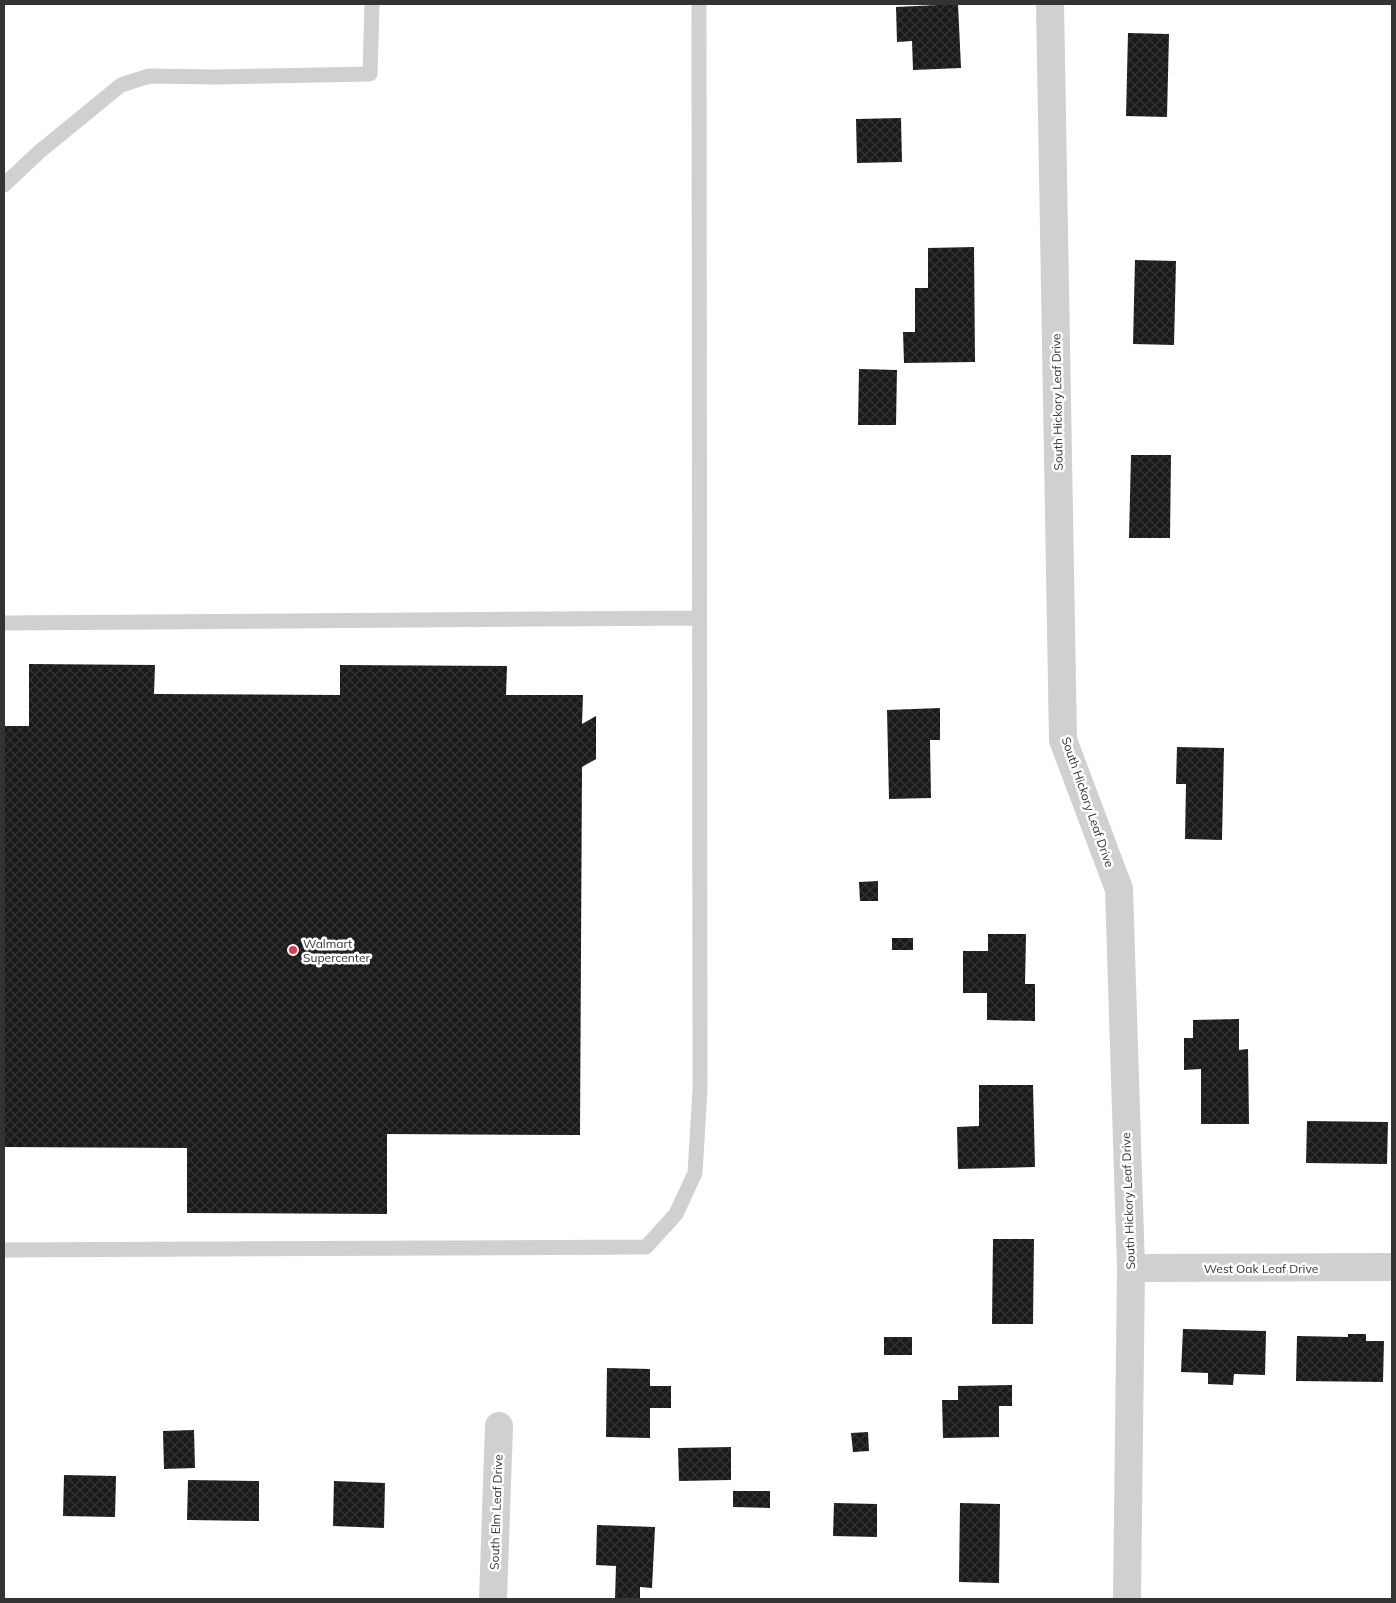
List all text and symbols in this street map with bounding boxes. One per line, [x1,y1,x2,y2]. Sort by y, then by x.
street label: South Hickory Leaf Drive [1048,333,1066,471]
street label: South Hickory Leaf Drive [1059,735,1117,869]
place label: Walmart Supercenter [303,936,370,965]
marker: Walmart Supercenter [287,944,299,956]
street label: South Hickory Leaf Drive [1118,1132,1138,1270]
street label: West Oak Leaf Drive [1204,1261,1318,1276]
street label: South Elm Leaf Drive [486,1454,506,1570]

